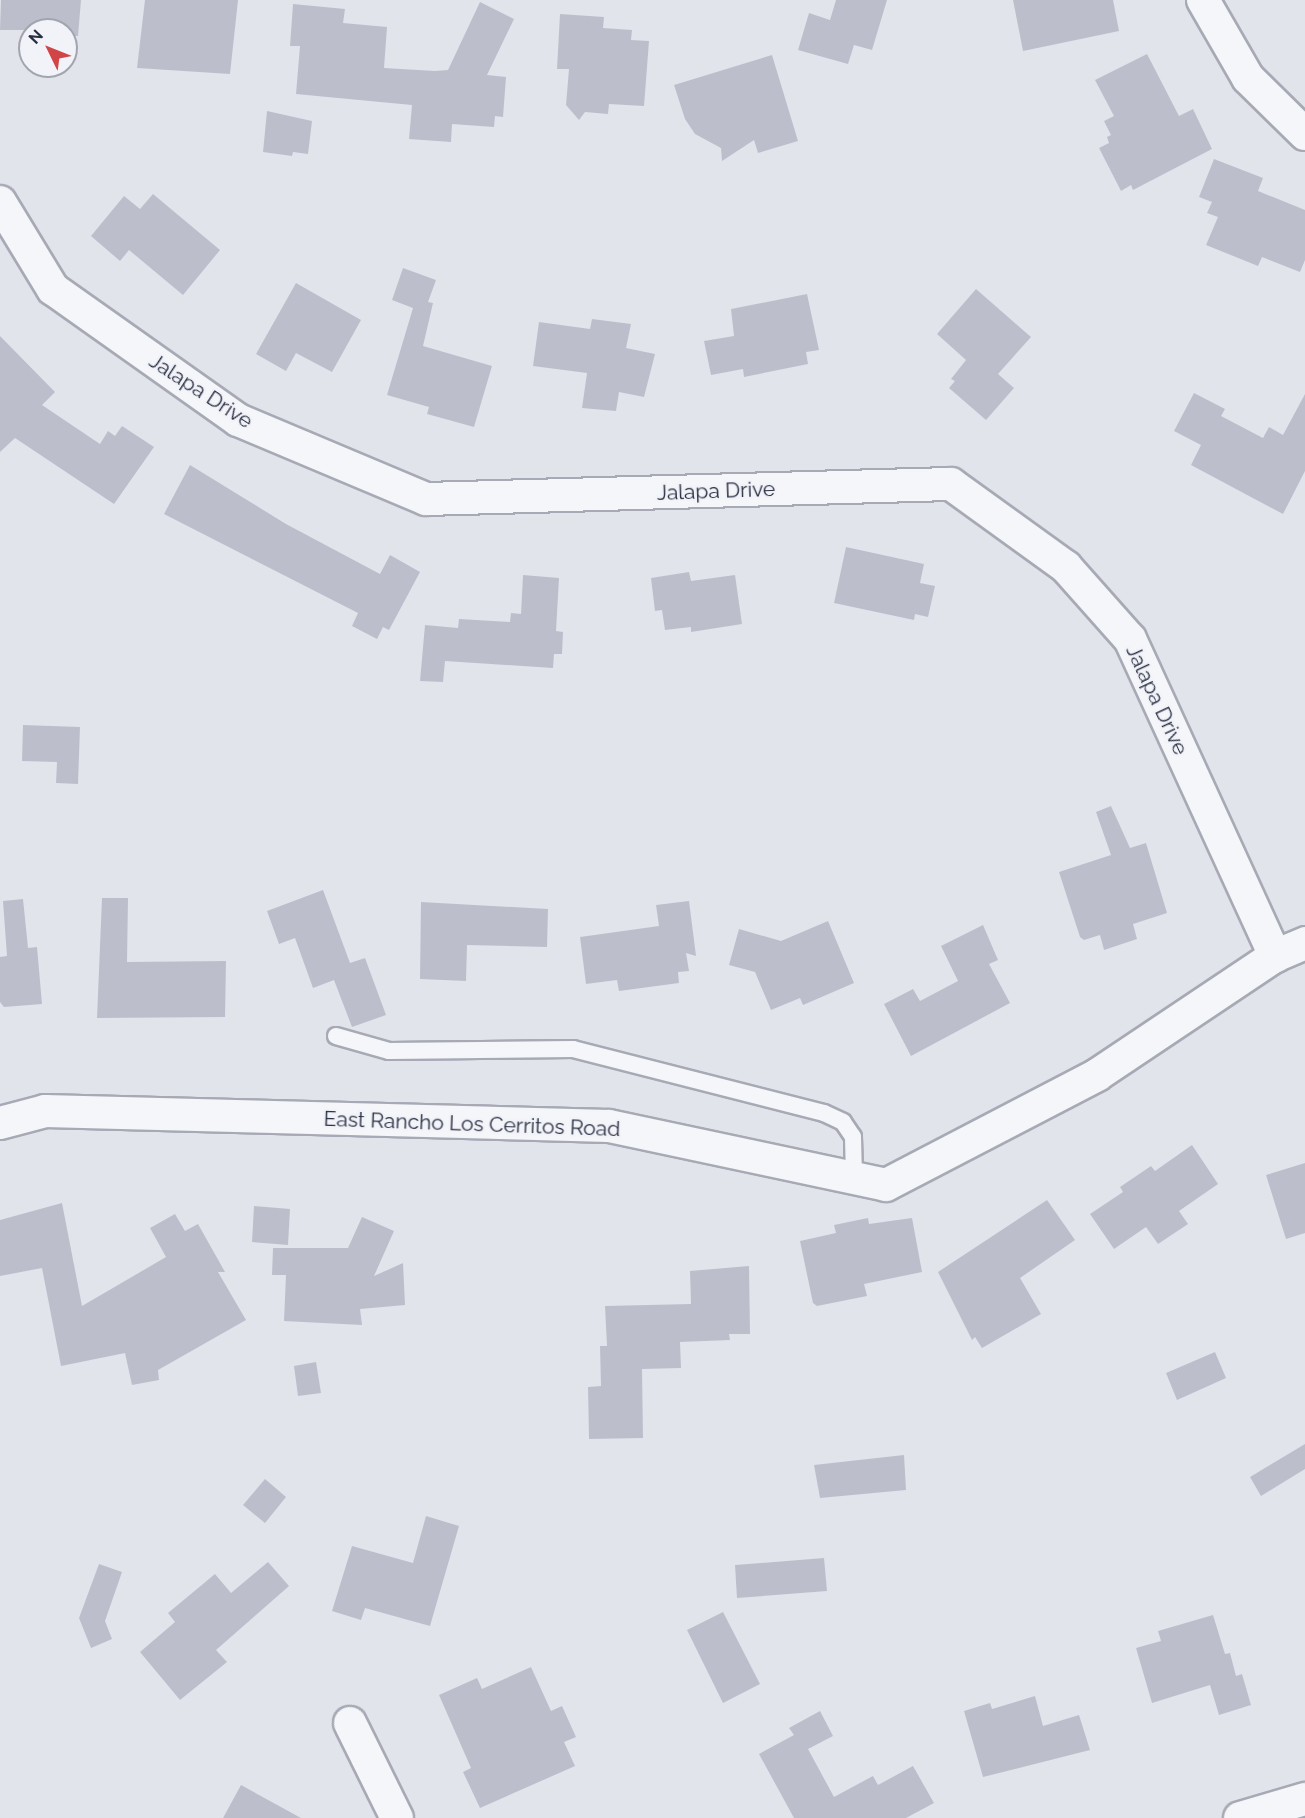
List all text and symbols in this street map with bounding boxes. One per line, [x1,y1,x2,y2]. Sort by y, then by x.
north arrow [18,18,78,78]
text: N [25,26,47,48]
street label: Jalapa Drive [144,348,258,434]
street label: Jalapa Drive [656,476,776,506]
street label: Jalapa Drive [1121,641,1193,759]
street label: East Rancho Los Cerritos Road [323,1106,621,1142]

